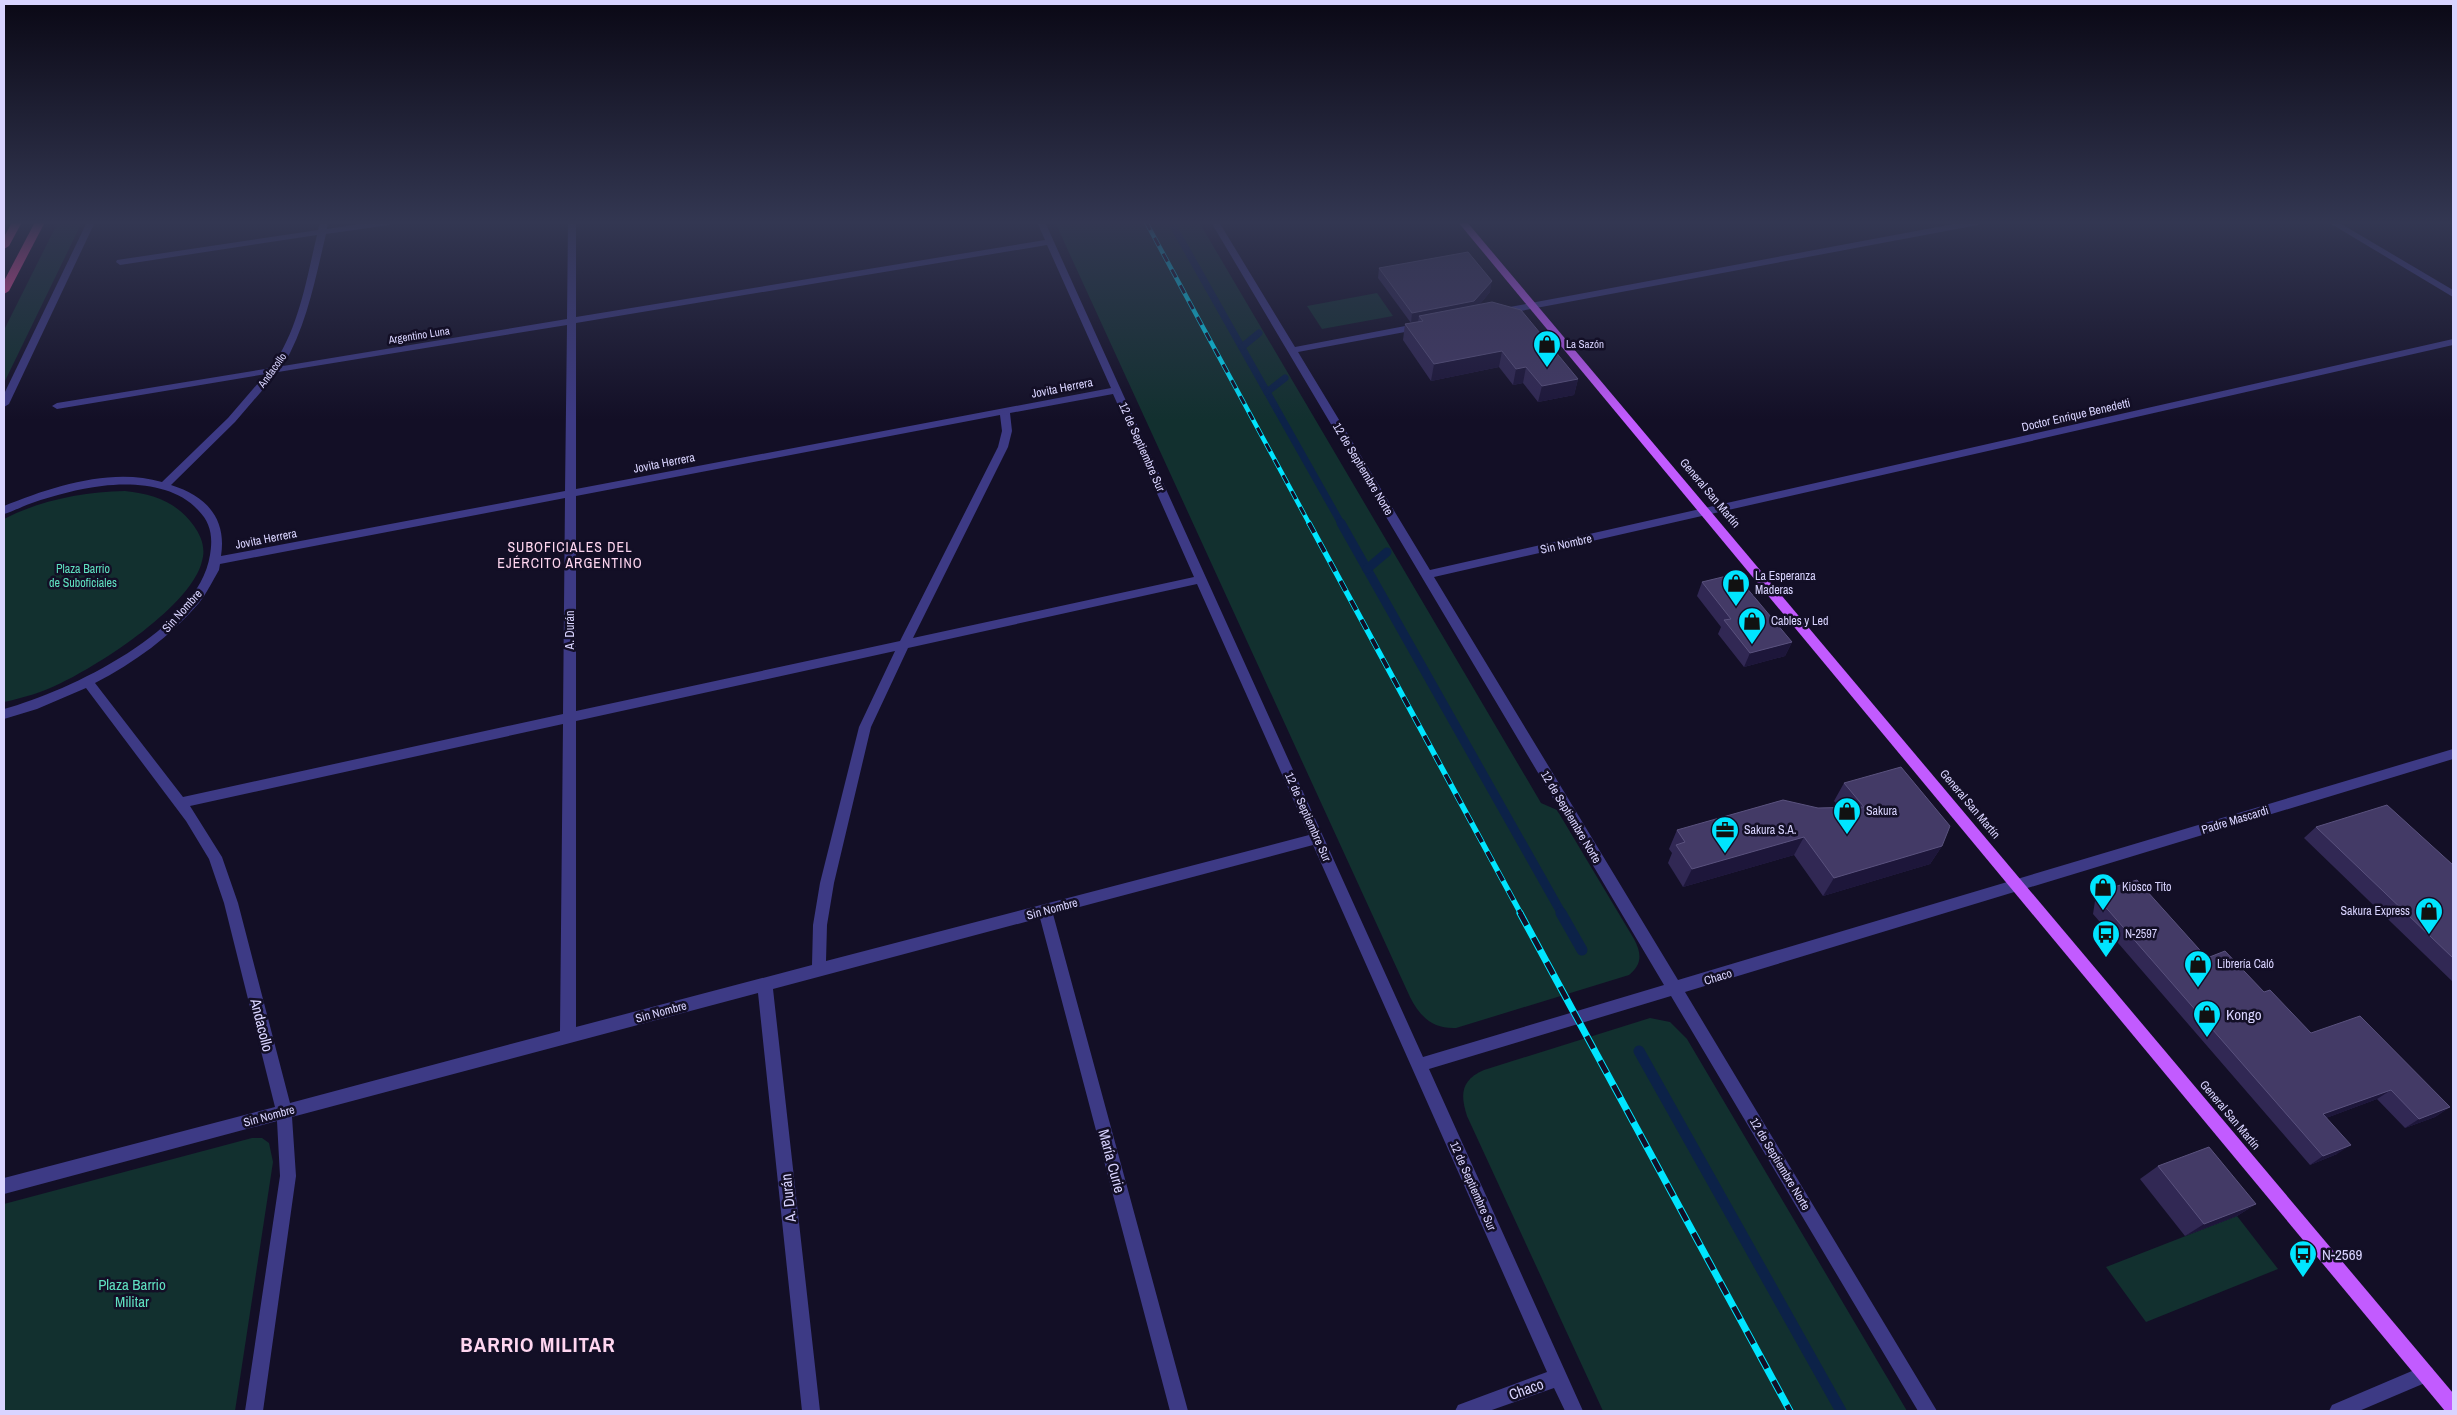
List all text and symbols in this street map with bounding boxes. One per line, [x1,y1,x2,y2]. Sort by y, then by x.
street label: Argentino Luna [386,323,451,347]
shop icon: La Sazón [1532,329,1562,368]
place label: La Sazón [1566,337,1604,351]
street label: Andacollo [254,350,289,391]
street label: Jovita Herrera [1030,374,1095,402]
street label: Doctor Enrique Benedetti [2020,395,2132,435]
street label: 12 de Septiembre Sur [1115,400,1169,495]
street label: 12 de Septiembre Norte [1329,420,1397,518]
street label: Jovita Herrera [632,449,697,477]
street label: General San Martín [1676,455,1744,531]
street label: Jovita Herrera [234,525,299,553]
street label: Sin Nombre [1539,530,1593,558]
district label: SUBOFICIALES DEL EJÉRCITO ARGENTINO [497,538,643,572]
park label: Plaza Barrio de Suboficiales [49,561,117,591]
shop icon: La Esperanza Maderas [1721,568,1751,607]
place label: La Esperanza Maderas [1755,568,1816,598]
street label: Sin Nombre [158,586,206,636]
shop icon: Cables y Led [1737,606,1767,645]
street label: A. Durán [562,611,578,650]
place label: Cables y Led [1771,613,1828,629]
street label: General San Martín [1936,766,2004,842]
street label: 12 de Septiembre Norte [1537,768,1605,866]
street label: 12 de Septiembre Sur [1281,770,1335,865]
shop icon: Sakura [1832,796,1862,835]
street label: Padre Mascardi [2199,802,2271,838]
place label: Sakura [1866,803,1898,819]
office icon: Sakura S.A. [1710,815,1740,854]
place label: Sakura S.A. [1744,822,1797,838]
shop icon: Kiosco Tito [2088,872,2118,911]
place label: Kiosco Tito [2122,879,2171,895]
street label: Sin Nombre [1025,894,1079,924]
shop icon: Sakura Express [2414,896,2444,935]
place label: Sakura Express [2341,903,2410,919]
bus stop icon: N-2597 [2091,919,2121,958]
place label: N-2597 [2125,926,2158,942]
shop icon: Librería Caló [2183,949,2213,988]
place label: Librería Caló [2217,956,2274,972]
street label: Chaco [1702,965,1734,989]
street label: Andacollo [245,995,279,1054]
street label: Sin Nombre [634,997,688,1027]
shop icon: Kongo [2192,999,2222,1038]
place label: Kongo [2226,1004,2262,1025]
street label: General San Martín [2196,1077,2264,1153]
street label: Sin Nombre [242,1101,296,1131]
street label: 12 de Septiembre Norte [1746,1115,1814,1213]
street label: María Curie [1093,1127,1131,1195]
street label: 12 de Septiembre Sur [1446,1139,1500,1234]
street label: A. Durán [775,1173,801,1224]
bus stop icon: N-2569 [2288,1239,2318,1278]
place label: N-2569 [2322,1244,2362,1265]
park label: Plaza Barrio Militar [98,1274,166,1312]
district label: BARRIO MILITAR [460,1330,616,1359]
street label: Chaco [1506,1373,1546,1405]

